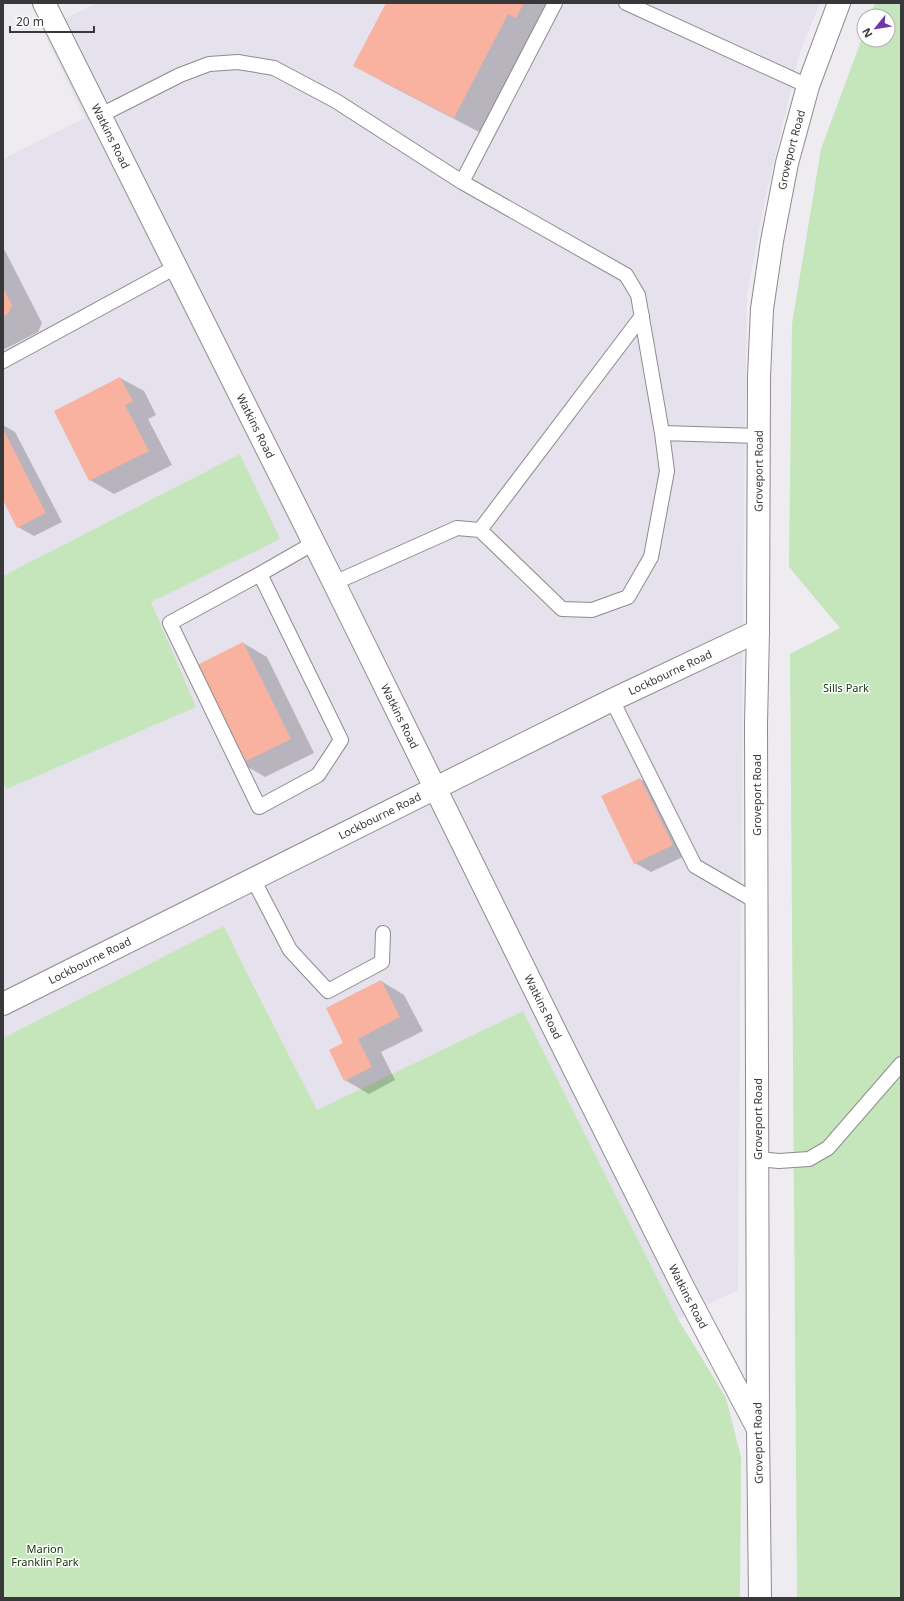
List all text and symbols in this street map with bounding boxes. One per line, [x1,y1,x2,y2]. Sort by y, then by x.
scale bar [10,8,94,34]
north arrow [856,8,896,48]
text: 20 m [16,13,44,30]
text: N [858,26,876,41]
street label: Watkins Road [89,101,134,171]
street label: Groveport Road [774,108,808,191]
street label: Watkins Road [234,391,278,461]
street label: Groveport Road [750,430,766,512]
street label: Lockbourne Road [626,646,714,698]
park label: Sills Park [823,680,869,695]
street label: Watkins Road [378,681,422,751]
street label: Groveport Road [749,754,764,836]
street label: Lockbourne Road [336,789,423,842]
street label: Lockbourne Road [46,933,133,987]
street label: Watkins Road [521,972,566,1041]
street label: Groveport Road [750,1078,765,1160]
street label: Watkins Road [666,1262,711,1331]
street label: Groveport Road [749,1402,766,1484]
park label: Marion Franklin Park [11,1541,79,1569]

